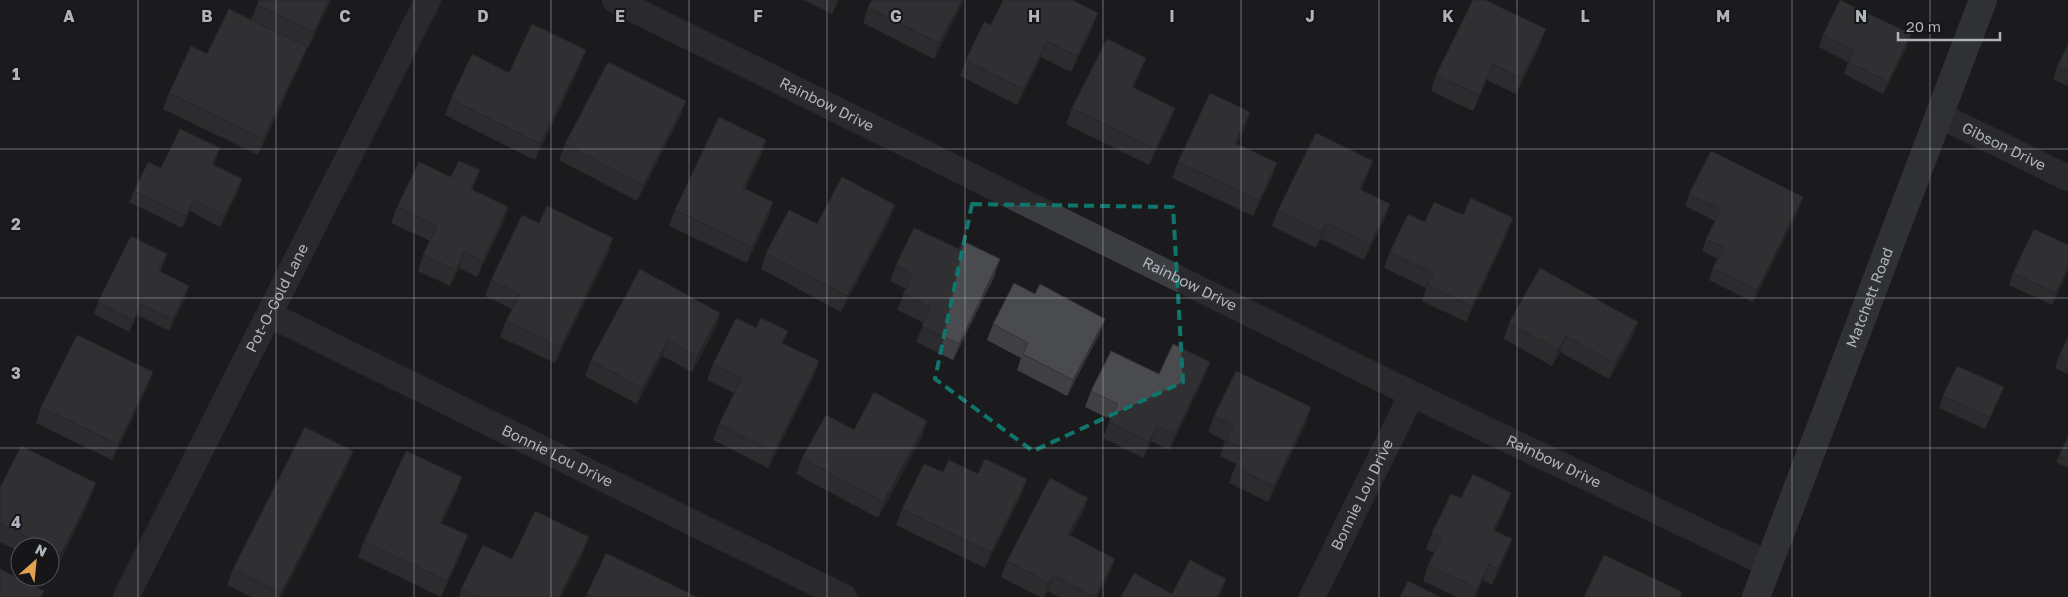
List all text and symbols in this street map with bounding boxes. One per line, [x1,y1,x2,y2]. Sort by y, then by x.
text: A [63,6,75,26]
text: B [201,6,213,26]
text: C [339,6,351,26]
text: D [477,6,489,26]
text: E [615,6,625,26]
text: F [753,6,763,26]
text: G [890,6,902,26]
text: H [1028,6,1040,26]
text: I [1169,6,1175,26]
text: J [1305,6,1315,26]
text: K [1442,6,1454,26]
text: L [1580,6,1590,26]
text: M [1716,6,1730,26]
text: N [1855,6,1867,26]
scale bar [1898,10,2000,42]
text: 20 m [1906,17,1941,35]
text: 1 [12,64,20,84]
street label: Rainbow Drive [777,73,877,135]
street label: Gibson Drive [1959,118,2049,174]
text: 2 [11,214,21,234]
street label: Pot-O-Gold Lane [241,240,311,355]
street label: Matchett Road [1842,245,1896,350]
street label: Rainbow Drive [1140,252,1241,314]
text: 3 [11,363,21,383]
street label: Bonnie Lou Drive [499,420,616,490]
street label: Rainbow Drive [1504,430,1605,491]
street label: Bonnie Lou Drive [1327,436,1397,553]
text: 4 [11,512,21,532]
north arrow [10,537,60,587]
text: N [33,540,50,560]

